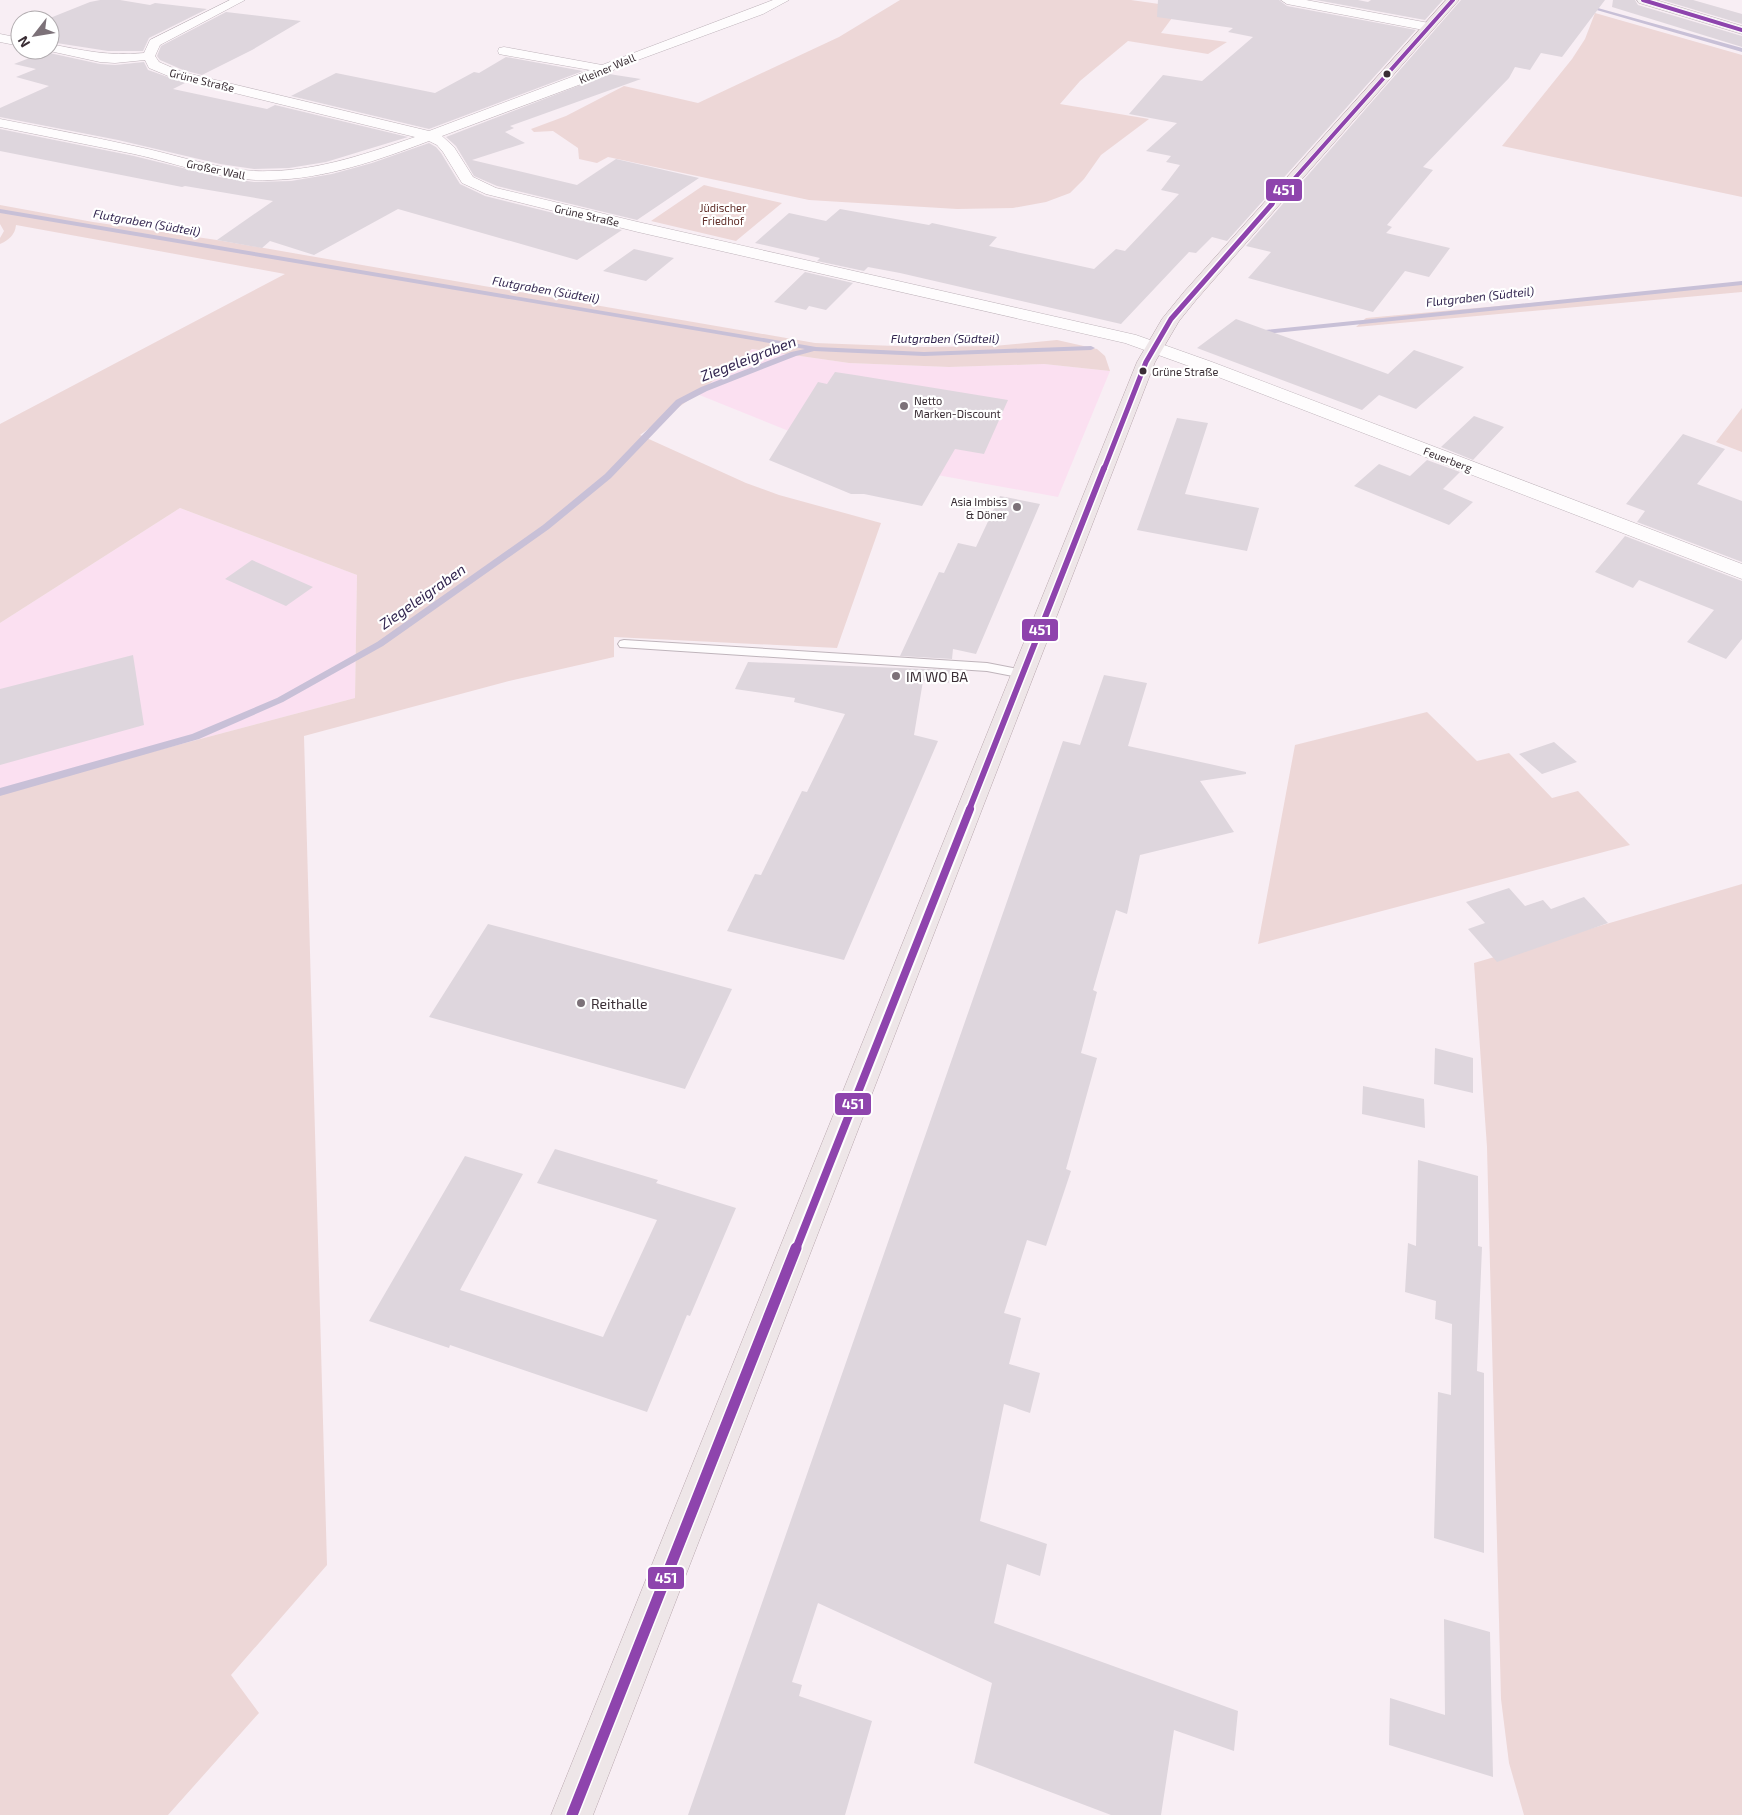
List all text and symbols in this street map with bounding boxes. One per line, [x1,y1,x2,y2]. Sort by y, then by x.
north arrow [10,10,60,60]
text: N [14,33,33,51]
street label: Kleiner Wall [577,50,638,86]
street label: Grüne Straße [168,66,236,94]
unlabelled marker [1382,69,1392,79]
street label: Großer Wall [185,156,247,182]
line badge: 451 [1265,178,1303,202]
text: 451 [1273,181,1295,198]
street label: Grüne Straße [553,201,621,229]
park label: Jüdischer Friedhof [700,201,747,227]
water label: Flutgraben (Südteil) [92,206,202,238]
water label: Flutgraben (Südteil) [491,273,601,305]
water label: Flutgraben (Südteil) [1425,283,1535,309]
water label: Ziegeleigraben [697,331,799,385]
water label: Flutgraben (Südteil) [891,331,1000,345]
place label: Grüne Straße [1152,365,1219,378]
marker: Grüne Straße [1138,366,1148,376]
place label: Netto Marken-Discount [914,394,1001,420]
marker: Netto Marken-Discount [898,400,910,412]
street label: Feuerberg [1422,444,1474,474]
place label: Asia Imbiss & Döner [951,495,1008,521]
marker: Asia Imbiss & Döner [1011,501,1023,513]
water label: Ziegeleigraben [375,560,469,632]
line badge: 451 [1021,618,1059,642]
text: 451 [1029,621,1051,638]
place label: IM WO BA [906,668,968,685]
marker: IM WO BA [890,670,902,682]
place label: Reithalle [591,995,648,1012]
marker: Reithalle [575,997,587,1009]
line badge: 451 [834,1092,872,1116]
text: 451 [842,1095,864,1112]
line badge: 451 [647,1566,685,1590]
text: 451 [655,1569,677,1586]

